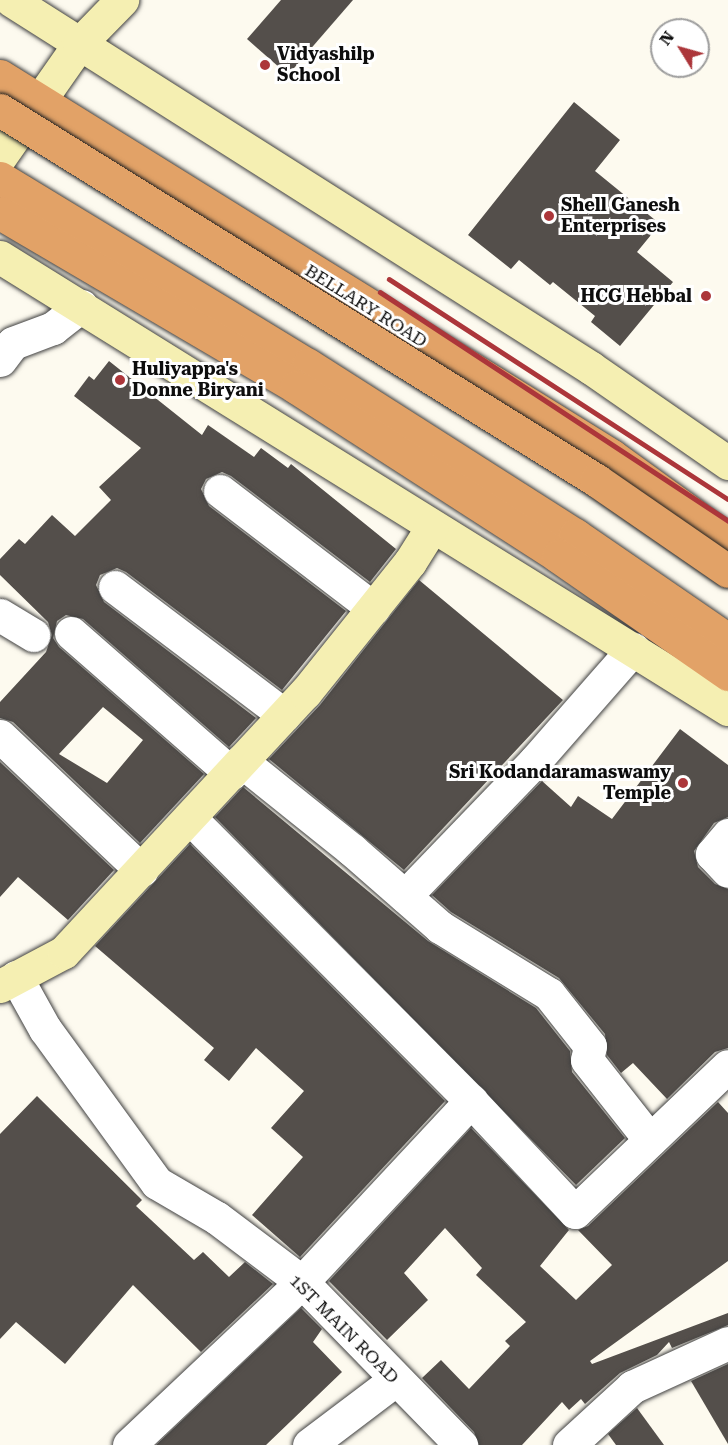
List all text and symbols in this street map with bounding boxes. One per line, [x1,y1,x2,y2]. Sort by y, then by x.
north arrow [650,18,710,78]
text: N [656,27,678,49]
place label: Vidyashilp School [277,44,375,86]
marker: Vidyashilp School [258,58,272,72]
place label: Shell Ganesh Enterprises [561,195,680,238]
marker: Shell Ganesh Enterprises [542,209,556,223]
street label: BELLARY ROAD [301,260,431,352]
place label: HCG Hebbal [580,285,692,307]
marker: HCG Hebbal [697,287,715,305]
place label: Huliyappa's Donne Biryani [132,359,264,401]
marker: Huliyappa's Donne Biryani [113,373,127,387]
place label: Sri Kodandaramaswamy Temple [449,762,671,804]
marker: Sri Kodandaramaswamy Temple [676,776,690,790]
street label: 1ST MAIN ROAD [285,1270,403,1388]

